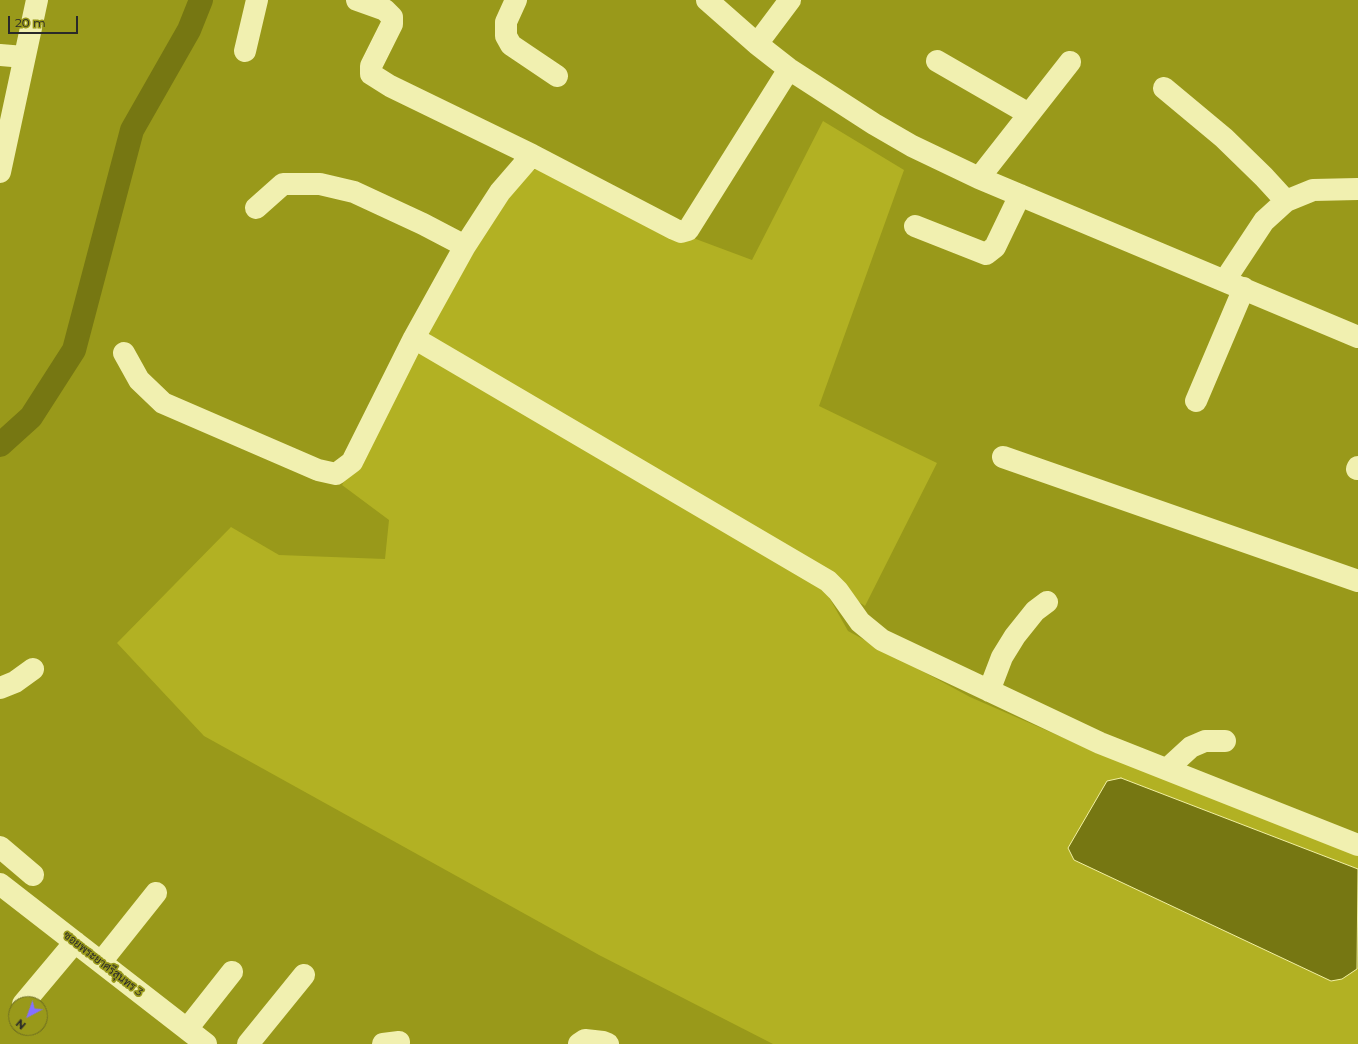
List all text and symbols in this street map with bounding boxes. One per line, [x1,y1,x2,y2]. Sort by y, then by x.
scale bar [10,8,80,34]
text: 20 m [15,15,46,30]
street label: ซอยพระยาศรีสุนทร 3 [61,929,145,999]
north arrow [8,996,48,1036]
text: N [13,1016,29,1033]

